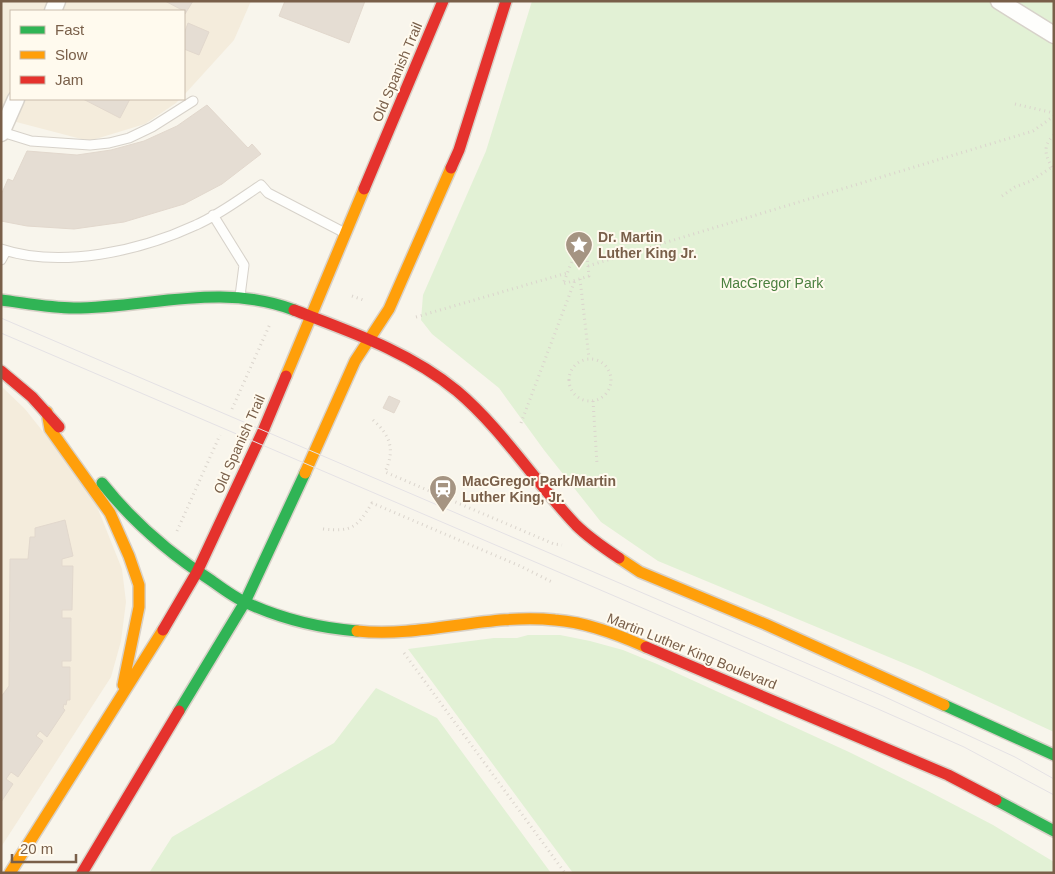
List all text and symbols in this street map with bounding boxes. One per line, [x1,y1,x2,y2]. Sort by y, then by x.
legend [10,10,185,100]
street label: Old Spanish Trail [369,20,425,124]
text: Fast [55,21,85,38]
text: Slow [55,46,88,63]
text: Jam [55,71,83,88]
place label: Dr. Martin Luther King Jr. [598,229,697,261]
place icon: Dr. Martin Luther King Jr. [564,230,594,269]
park label: MacGregor Park [721,275,824,291]
street label: Old Spanish Trail [210,392,268,496]
place label: MacGregor Park/Martin Luther King, Jr. [462,473,616,505]
station icon: MacGregor Park/Martin Luther King, Jr. [428,474,458,513]
street label: Martin Luther King Boulevard [605,610,779,692]
scale bar [12,832,76,864]
text: 20 m [20,840,53,857]

